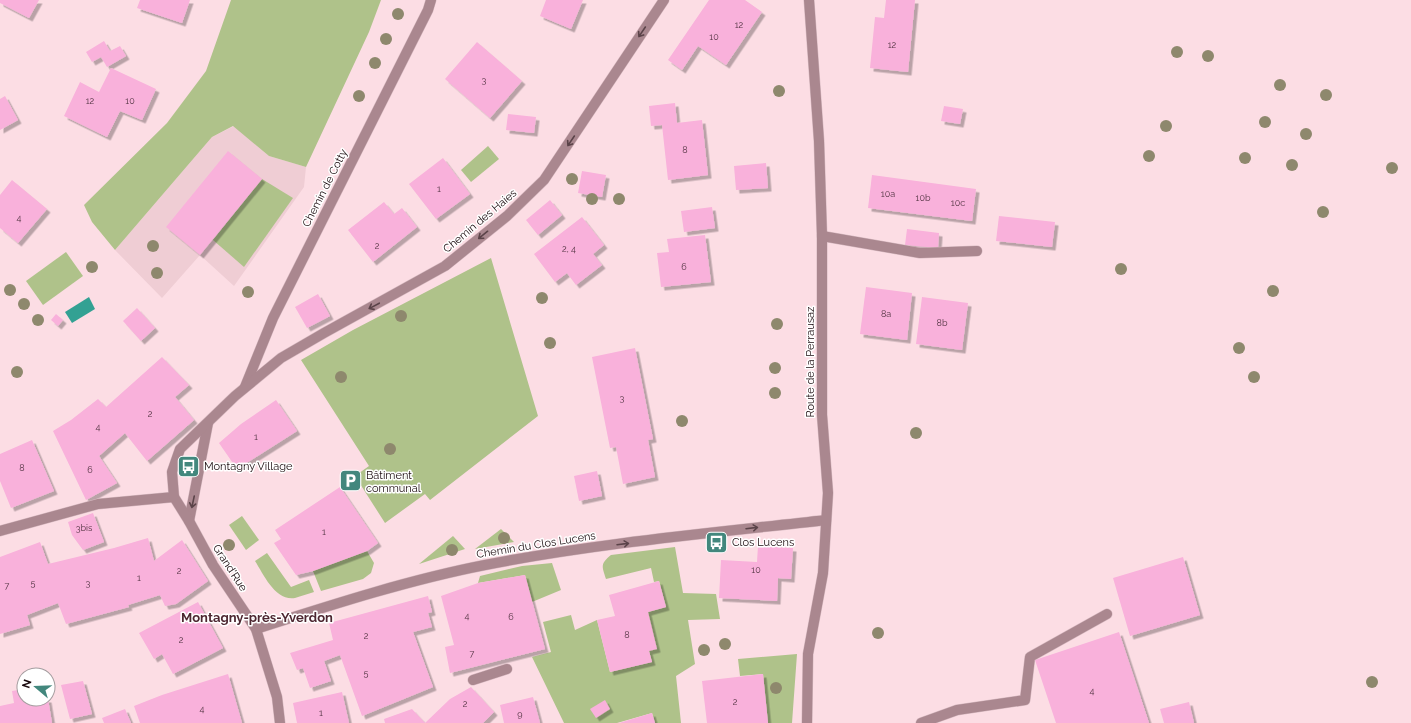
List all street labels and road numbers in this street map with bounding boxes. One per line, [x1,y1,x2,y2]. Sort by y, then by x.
street label: Chemin de Cotty [300,147,350,229]
street label: Chemin des Haies [441,187,519,255]
street label: Route de la Perrausaz [804,306,817,417]
street label: Chemin du Clos Lucens [475,529,597,561]
street label: Grand'Rue [210,542,250,594]

